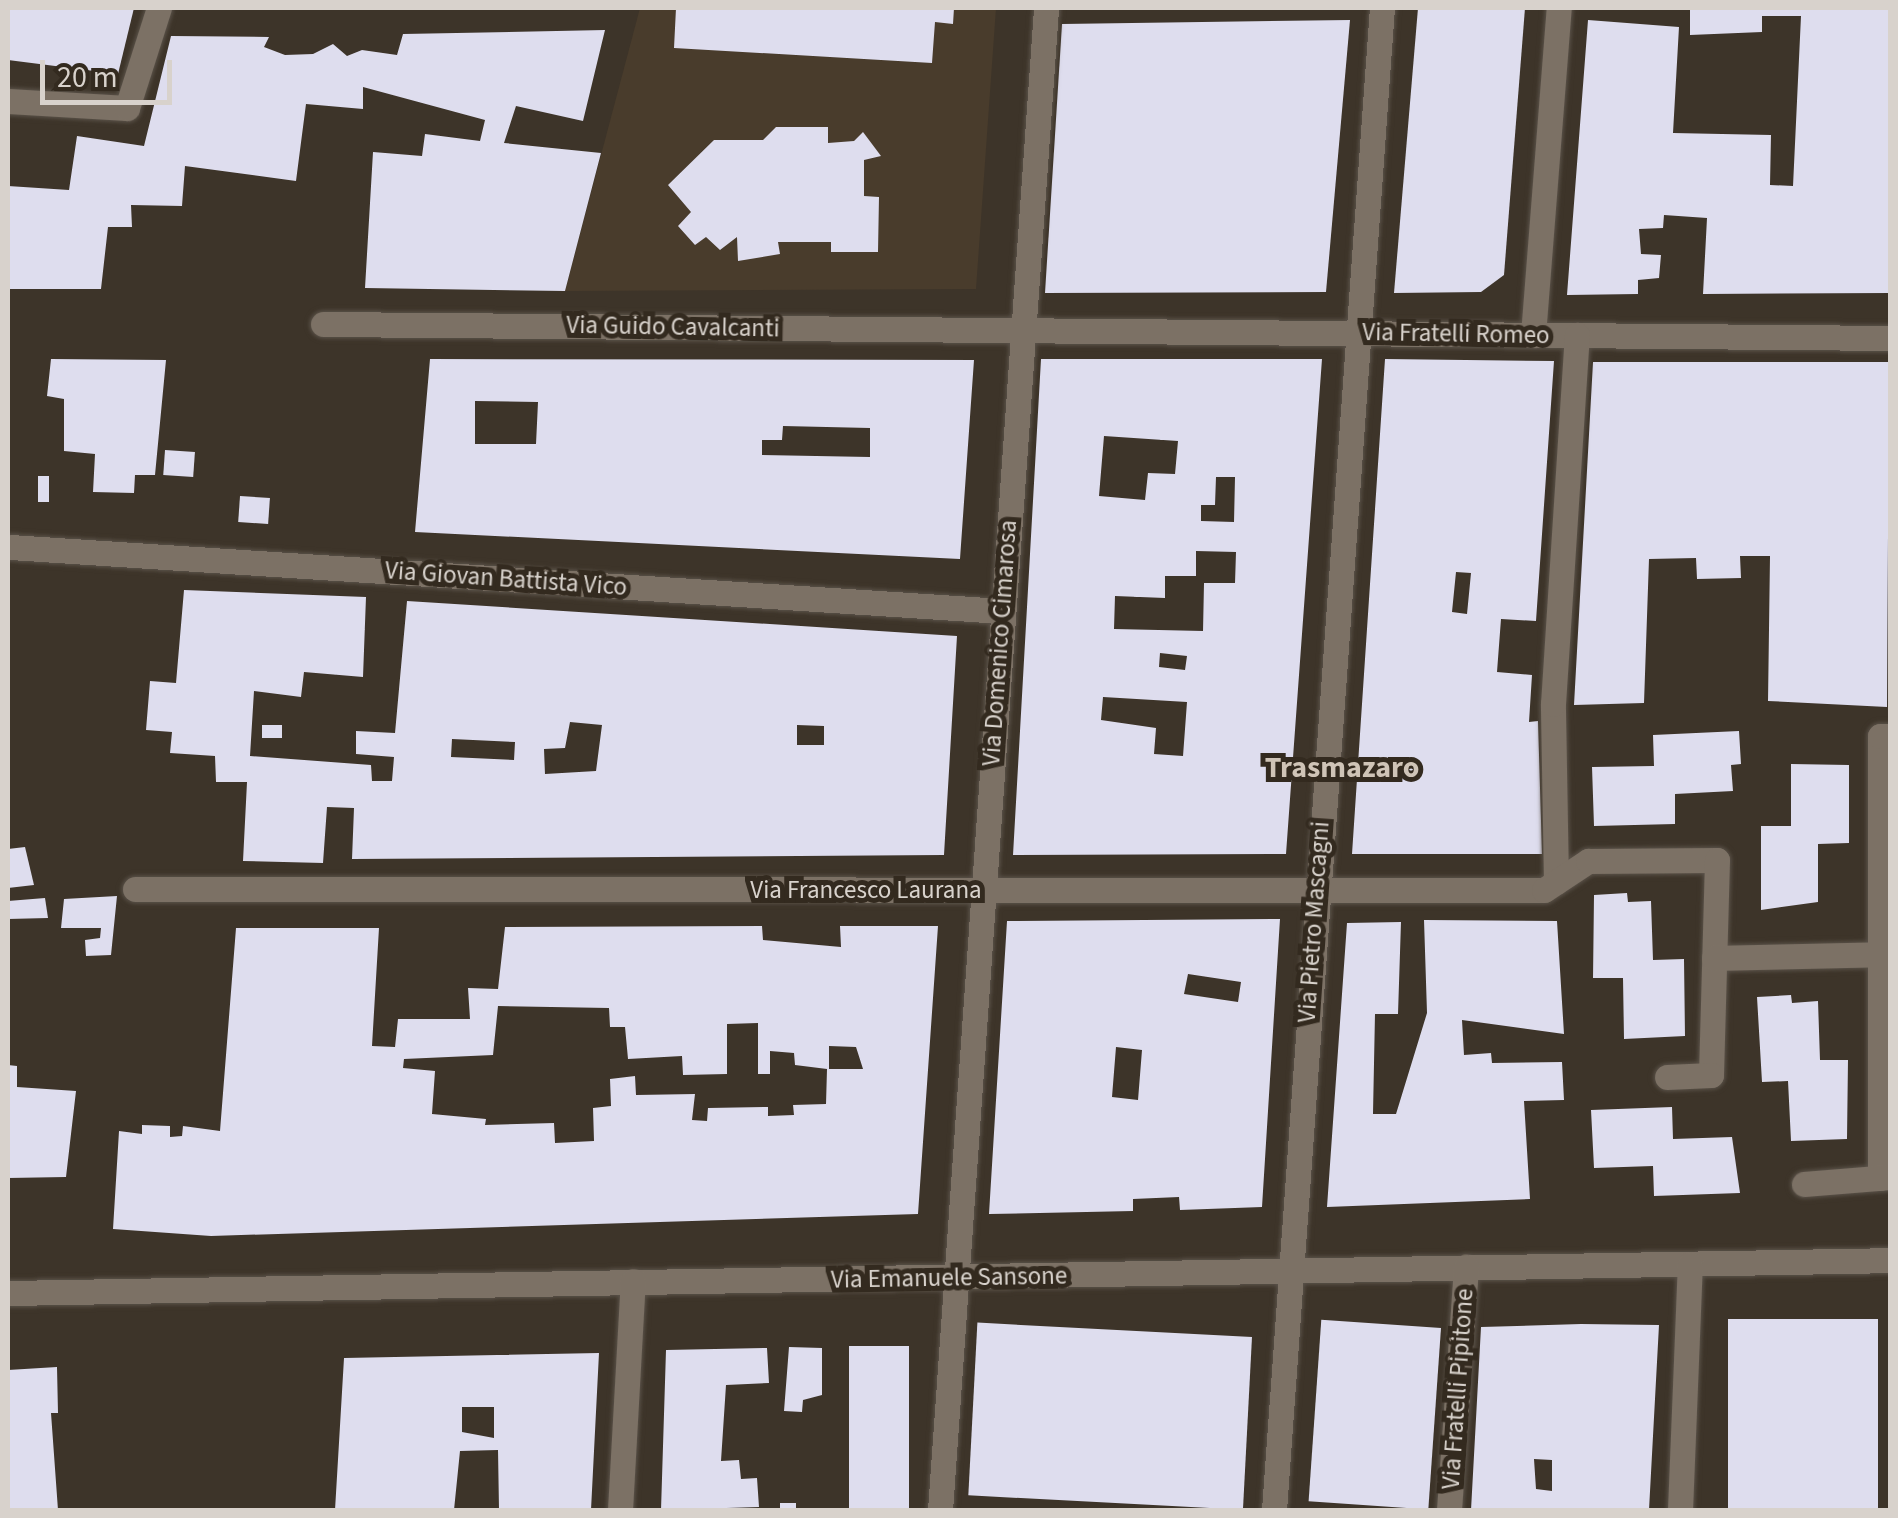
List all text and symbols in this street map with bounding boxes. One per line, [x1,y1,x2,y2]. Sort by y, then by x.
scale bar [45,40,178,102]
text: 20 m [57,56,118,99]
street label: Via Guido Cavalcanti [566,310,780,344]
street label: Via Fratelli Romeo [1362,317,1550,351]
street label: Via Domenico Cimarosa [976,519,1024,767]
street label: Via Giovan Battista Vico [384,556,628,602]
district label: Trasmazaro [1265,750,1419,786]
street label: Via Pietro Mascagni [1292,820,1336,1024]
street label: Via Francesco Laurana [750,875,982,905]
street label: Via Emanuele Sansone [831,1261,1067,1295]
street label: Via Fratelli Pipitone [1436,1288,1480,1490]

